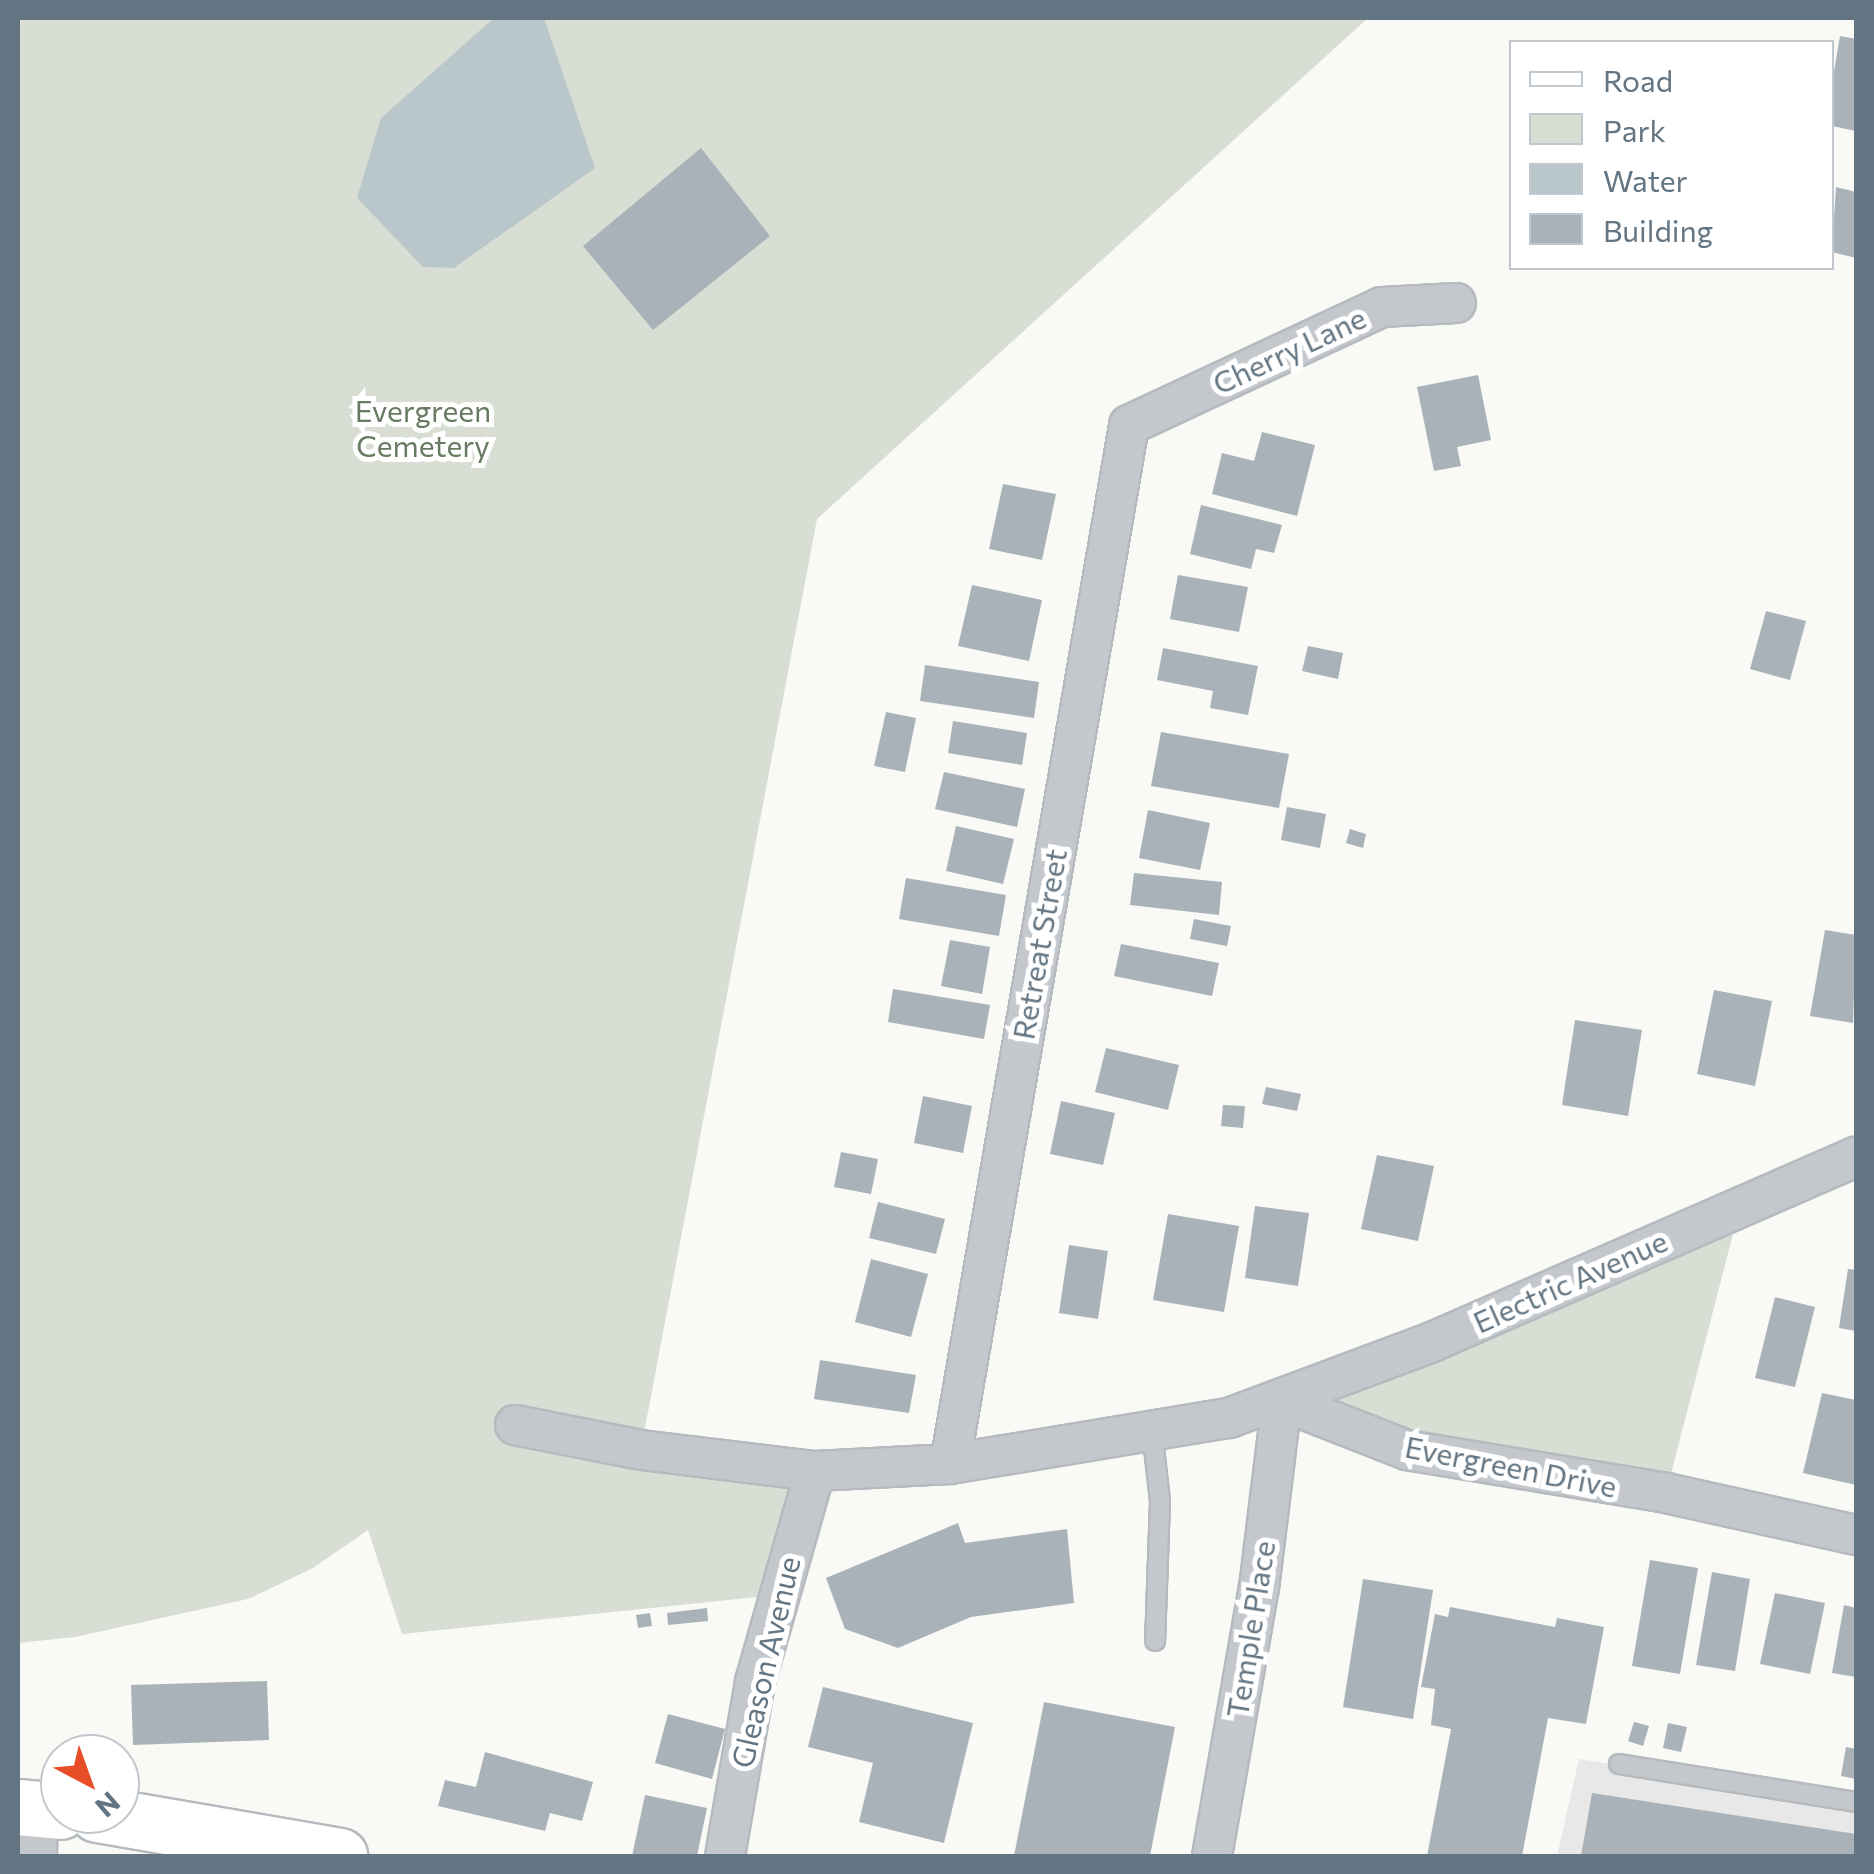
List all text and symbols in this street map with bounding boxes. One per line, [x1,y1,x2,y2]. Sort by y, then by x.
legend [1509,40,1834,270]
text: Road [1603,61,1673,98]
text: Park [1603,111,1666,148]
text: Water [1603,161,1688,198]
text: Building [1603,211,1713,248]
street label: Cherry Lane [1207,299,1371,401]
park label: Evergreen Cemetery [355,392,491,462]
street label: Retreat Street [1005,846,1073,1042]
street label: Electric Avenue [1467,1222,1673,1340]
street label: Evergreen Drive [1402,1428,1620,1504]
street label: Temple Place [1218,1538,1282,1720]
street label: Gleason Avenue [723,1553,807,1771]
north arrow [40,1734,140,1834]
text: N [89,1785,127,1825]

